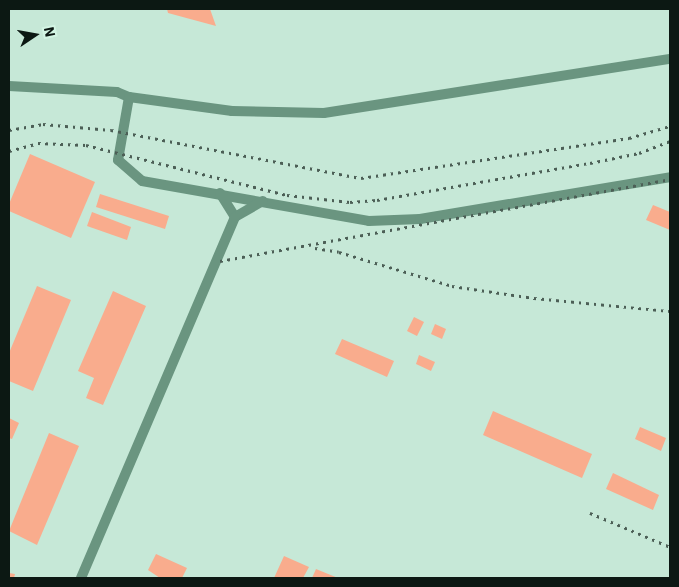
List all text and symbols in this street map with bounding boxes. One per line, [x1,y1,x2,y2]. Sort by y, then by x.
north arrow [10,10,60,60]
text: N [40,25,60,39]

